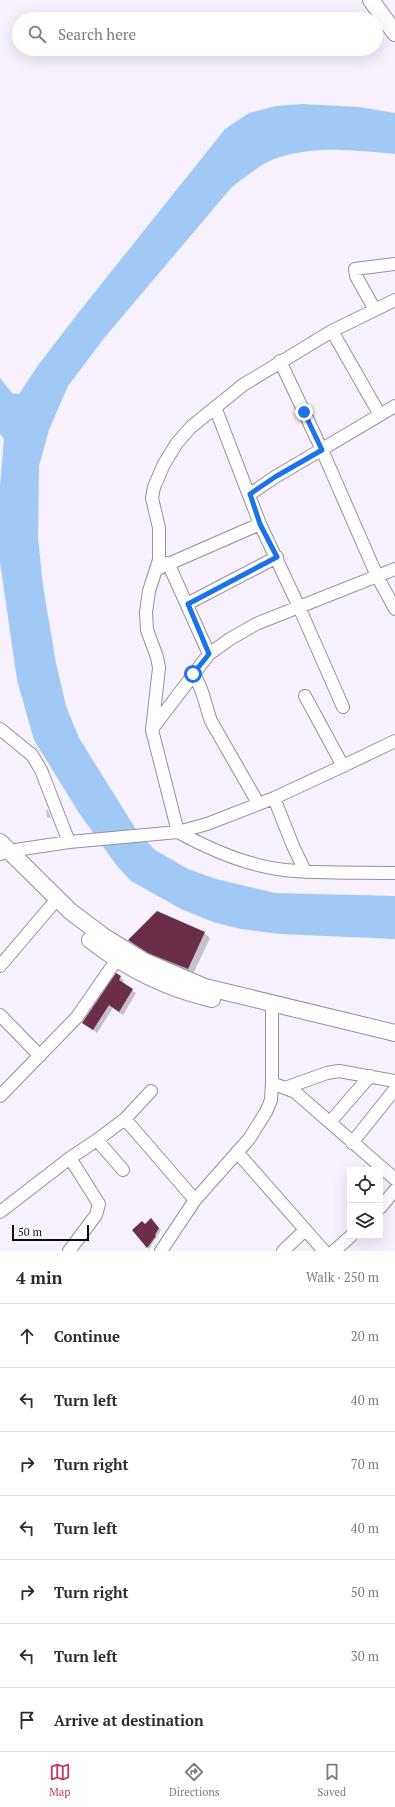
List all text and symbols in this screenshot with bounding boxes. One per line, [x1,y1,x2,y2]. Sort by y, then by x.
search box [12,12,383,56]
icon: search [26,23,48,45]
text: Search here [58,24,136,44]
route end [295,403,313,421]
route start [184,665,202,683]
map controls [347,1167,383,1239]
button: locate [347,1167,383,1203]
button: layers [347,1203,383,1239]
scale bar [12,1223,89,1242]
text: 50 m [18,1225,42,1239]
text: 4 min [16,1266,63,1289]
text: Walk · 250 m [306,1268,379,1286]
icon: ahead [16,1325,38,1347]
text: Continue [54,1326,120,1346]
text: 20 m [351,1327,379,1345]
icon: left [16,1389,38,1411]
text: Turn left [54,1390,118,1410]
text: 40 m [351,1391,379,1409]
icon: right [16,1453,38,1475]
text: Turn right [54,1454,129,1474]
text: 70 m [351,1455,379,1473]
icon: left [16,1517,38,1539]
text: Turn left [54,1518,118,1538]
text: 40 m [351,1519,379,1537]
icon: right [16,1581,38,1603]
text: Turn right [54,1582,129,1602]
text: 50 m [351,1583,379,1601]
icon: left [16,1645,38,1667]
text: Turn left [54,1646,118,1666]
text: 30 m [351,1647,379,1665]
icon: arrive [16,1709,38,1731]
text: Arrive at destination [54,1710,204,1730]
tab: Map [49,1761,71,1799]
tab: Directions [169,1761,220,1799]
tab: Saved [318,1761,346,1799]

